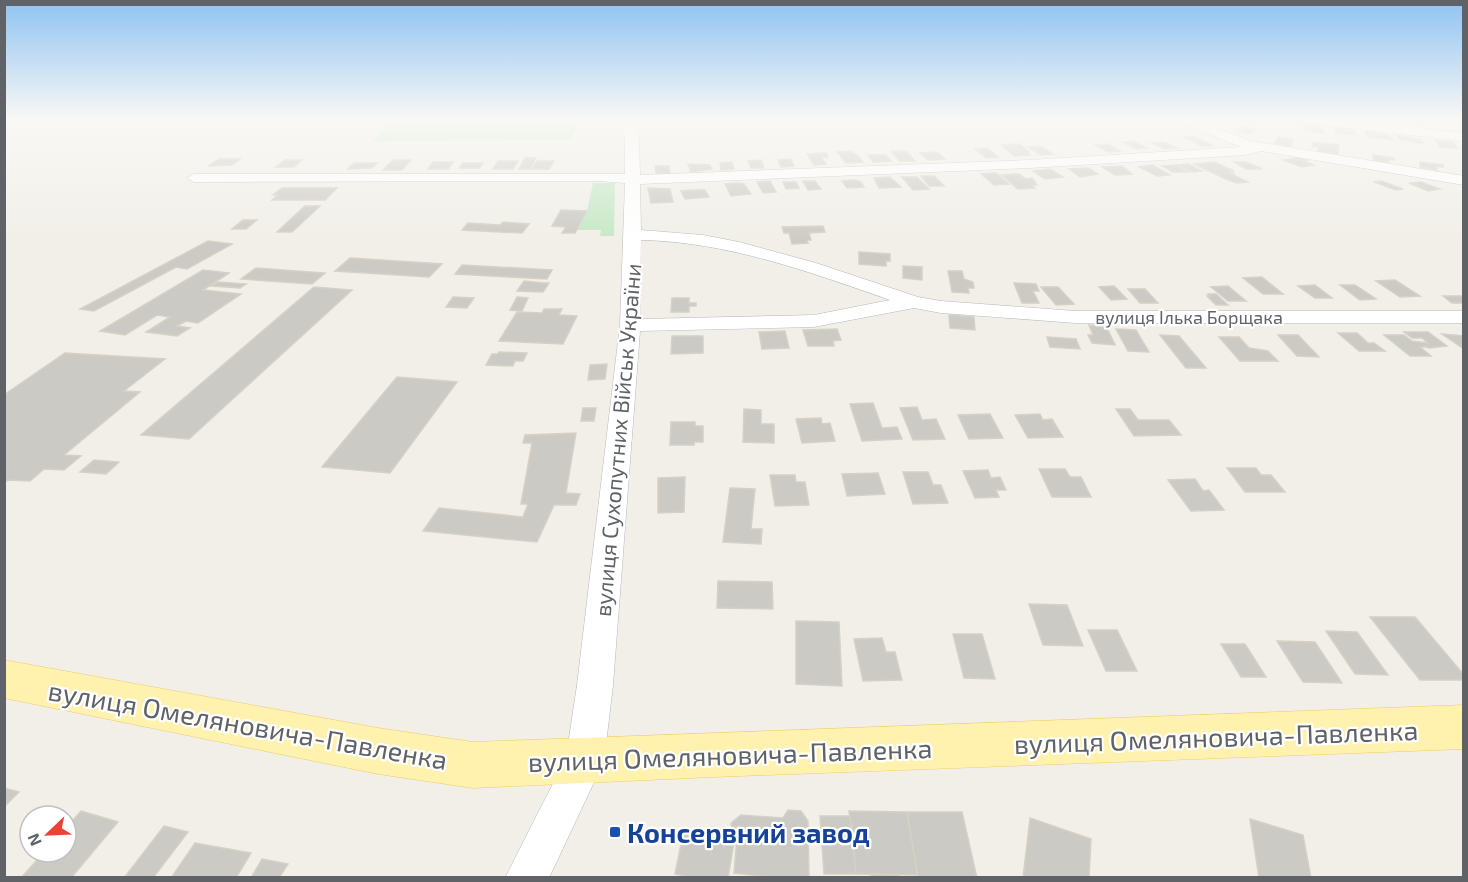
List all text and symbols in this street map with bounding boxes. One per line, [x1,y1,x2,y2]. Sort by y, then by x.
street label: вулиця Сухопутних Військ України [589,262,646,618]
street label: вулиця Ілька Борщака [1095,306,1283,328]
street label: вулиця Омеляновича-Павленка [46,673,450,776]
street label: вулиця Омеляновича-Павленка [1013,713,1419,760]
street label: вулиця Омеляновича-Павленка [527,731,933,778]
north arrow [18,804,78,864]
place label: Консервний завод [627,816,870,848]
marker: Консервний завод [608,825,622,839]
text: N [23,831,45,849]

